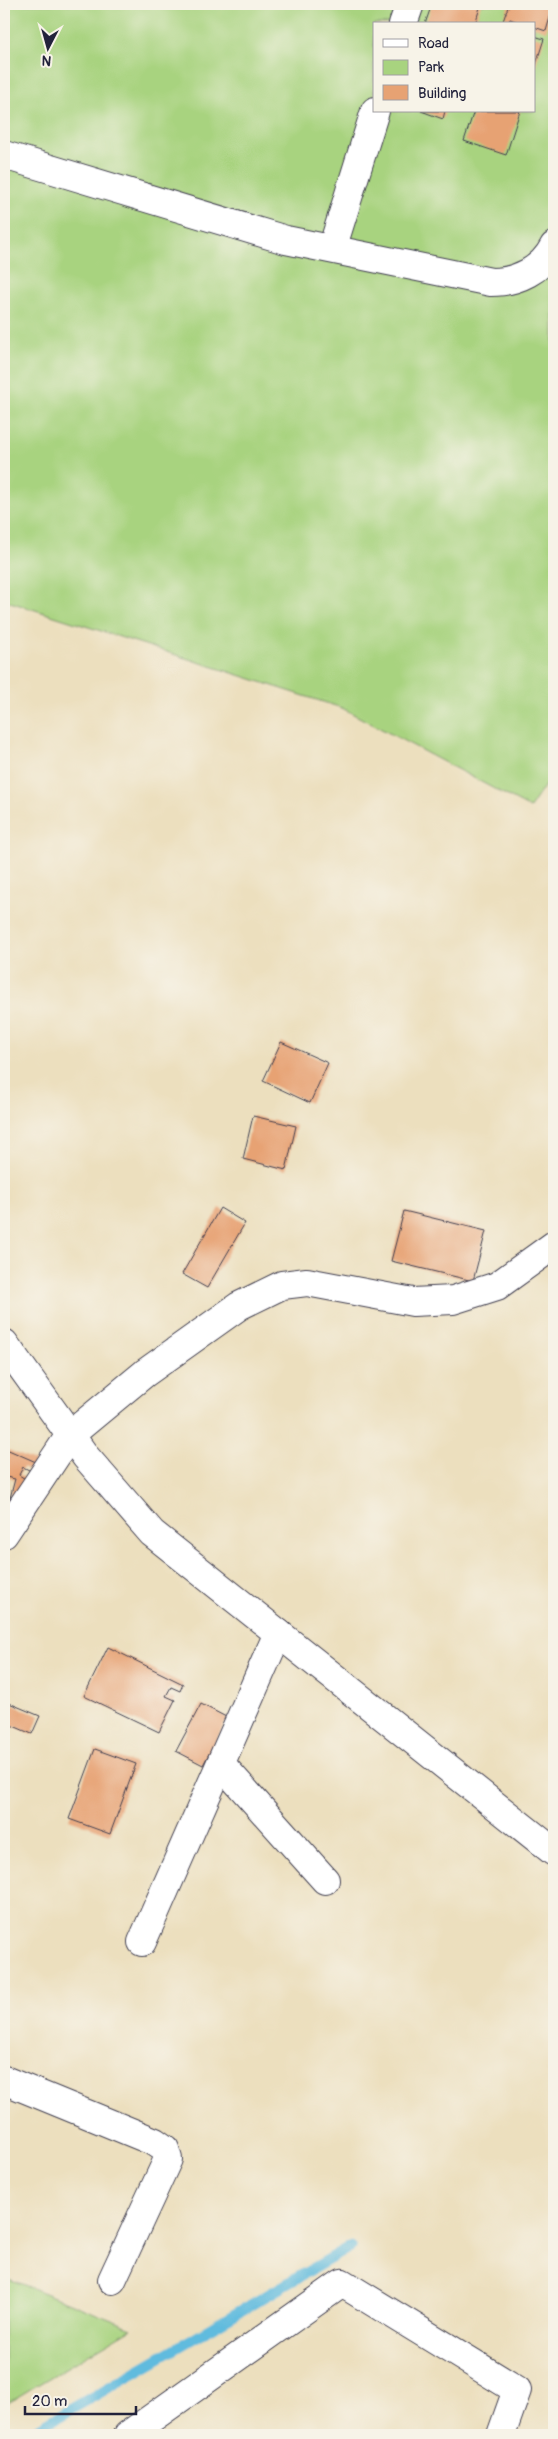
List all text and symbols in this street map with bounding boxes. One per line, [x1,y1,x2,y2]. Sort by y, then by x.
north arrow [22,22,72,72]
legend [373,22,536,112]
text: Road [418,34,449,53]
text: N [41,51,52,69]
text: Park [418,58,445,77]
text: Building [418,84,466,103]
scale bar [25,2384,136,2416]
text: 20 m [32,2392,67,2411]

